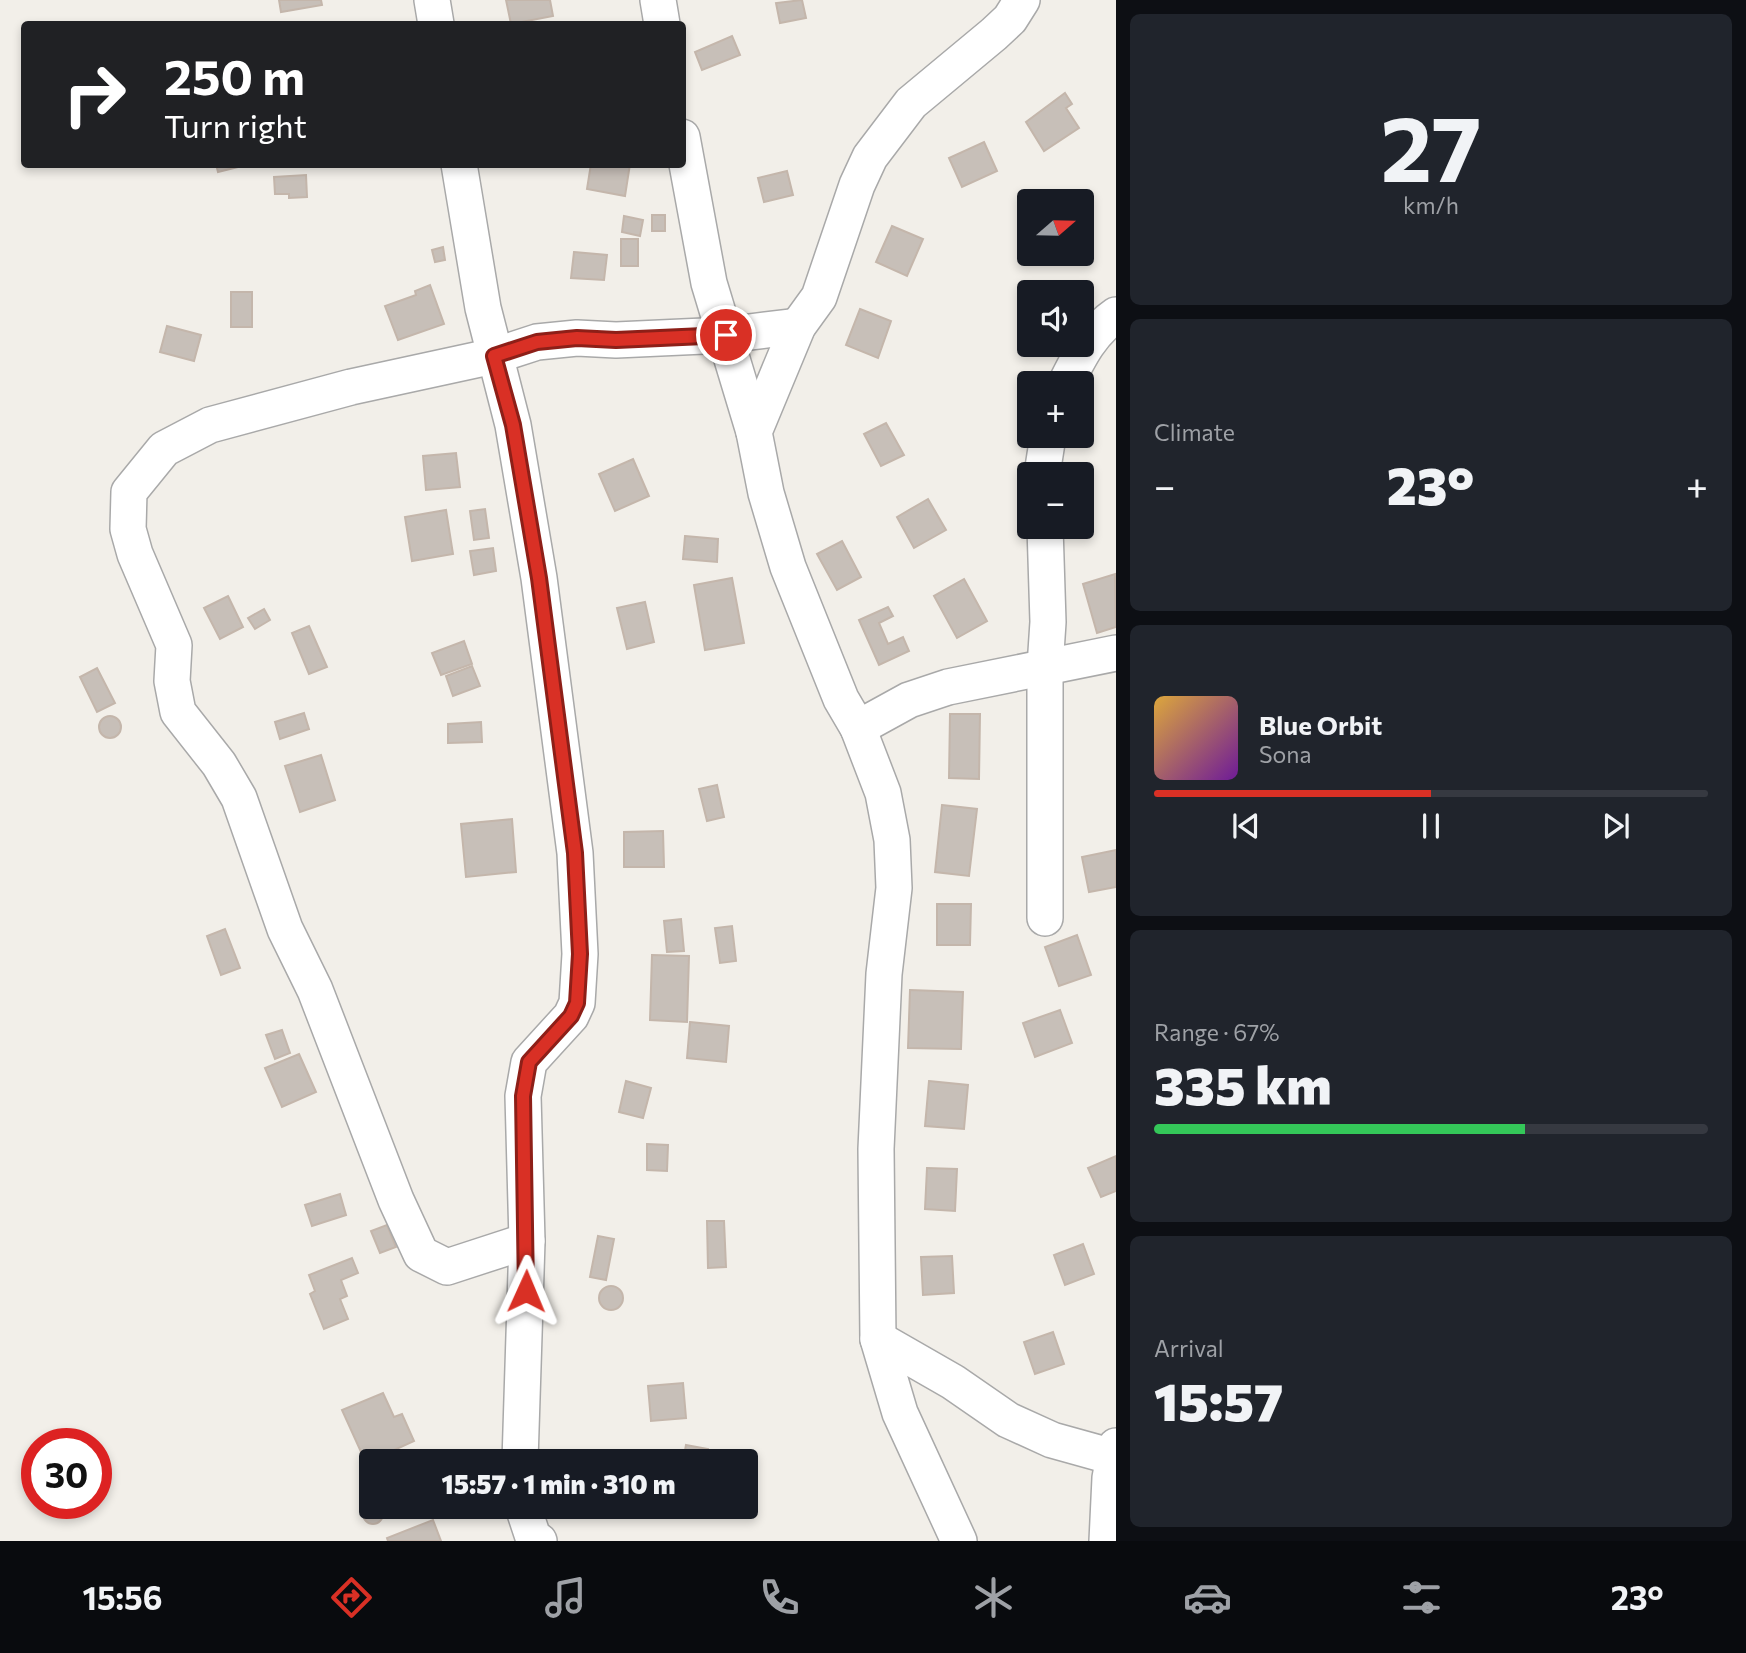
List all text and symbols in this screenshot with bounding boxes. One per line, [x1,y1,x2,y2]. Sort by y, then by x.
text: 250 m [164,45,305,105]
icon: right [49,49,140,140]
text: 27 [1380,89,1482,201]
text: Turn right [164,105,307,145]
north arrow [1017,189,1094,266]
map controls [1017,189,1094,539]
text: km/h [1403,191,1459,219]
button: sound [1017,280,1094,357]
pin [696,305,756,365]
icon: arrive [707,316,745,354]
button: + [1017,371,1094,448]
text: Climate [1154,418,1235,446]
text: 23° [1387,452,1474,516]
text: − [1154,461,1176,508]
text: + [1686,461,1708,508]
button: − [1017,462,1094,539]
text: Blue Orbit [1259,709,1382,740]
text: Sona [1259,740,1311,768]
icon: previous [1227,807,1265,845]
icon: pause [1412,807,1450,845]
icon: next [1597,807,1635,845]
text: Range · 67% [1154,1018,1279,1046]
text: 335 km [1154,1052,1332,1116]
position arrow [489,1254,563,1328]
text: Arrival [1154,1334,1224,1362]
text: 15:57 [1154,1368,1283,1432]
speed limit sign: 30 [21,1428,112,1519]
text: 15:57 · 1 min · 310 m [442,1468,675,1499]
icon: directions [327,1573,376,1622]
icon: music [541,1573,590,1622]
icon: phone [755,1573,804,1622]
icon: climate [969,1573,1018,1622]
icon: car [1183,1573,1232,1622]
icon: filters [1397,1573,1446,1622]
text: 15:56 [82,1577,162,1617]
text: 23° [1611,1577,1664,1617]

